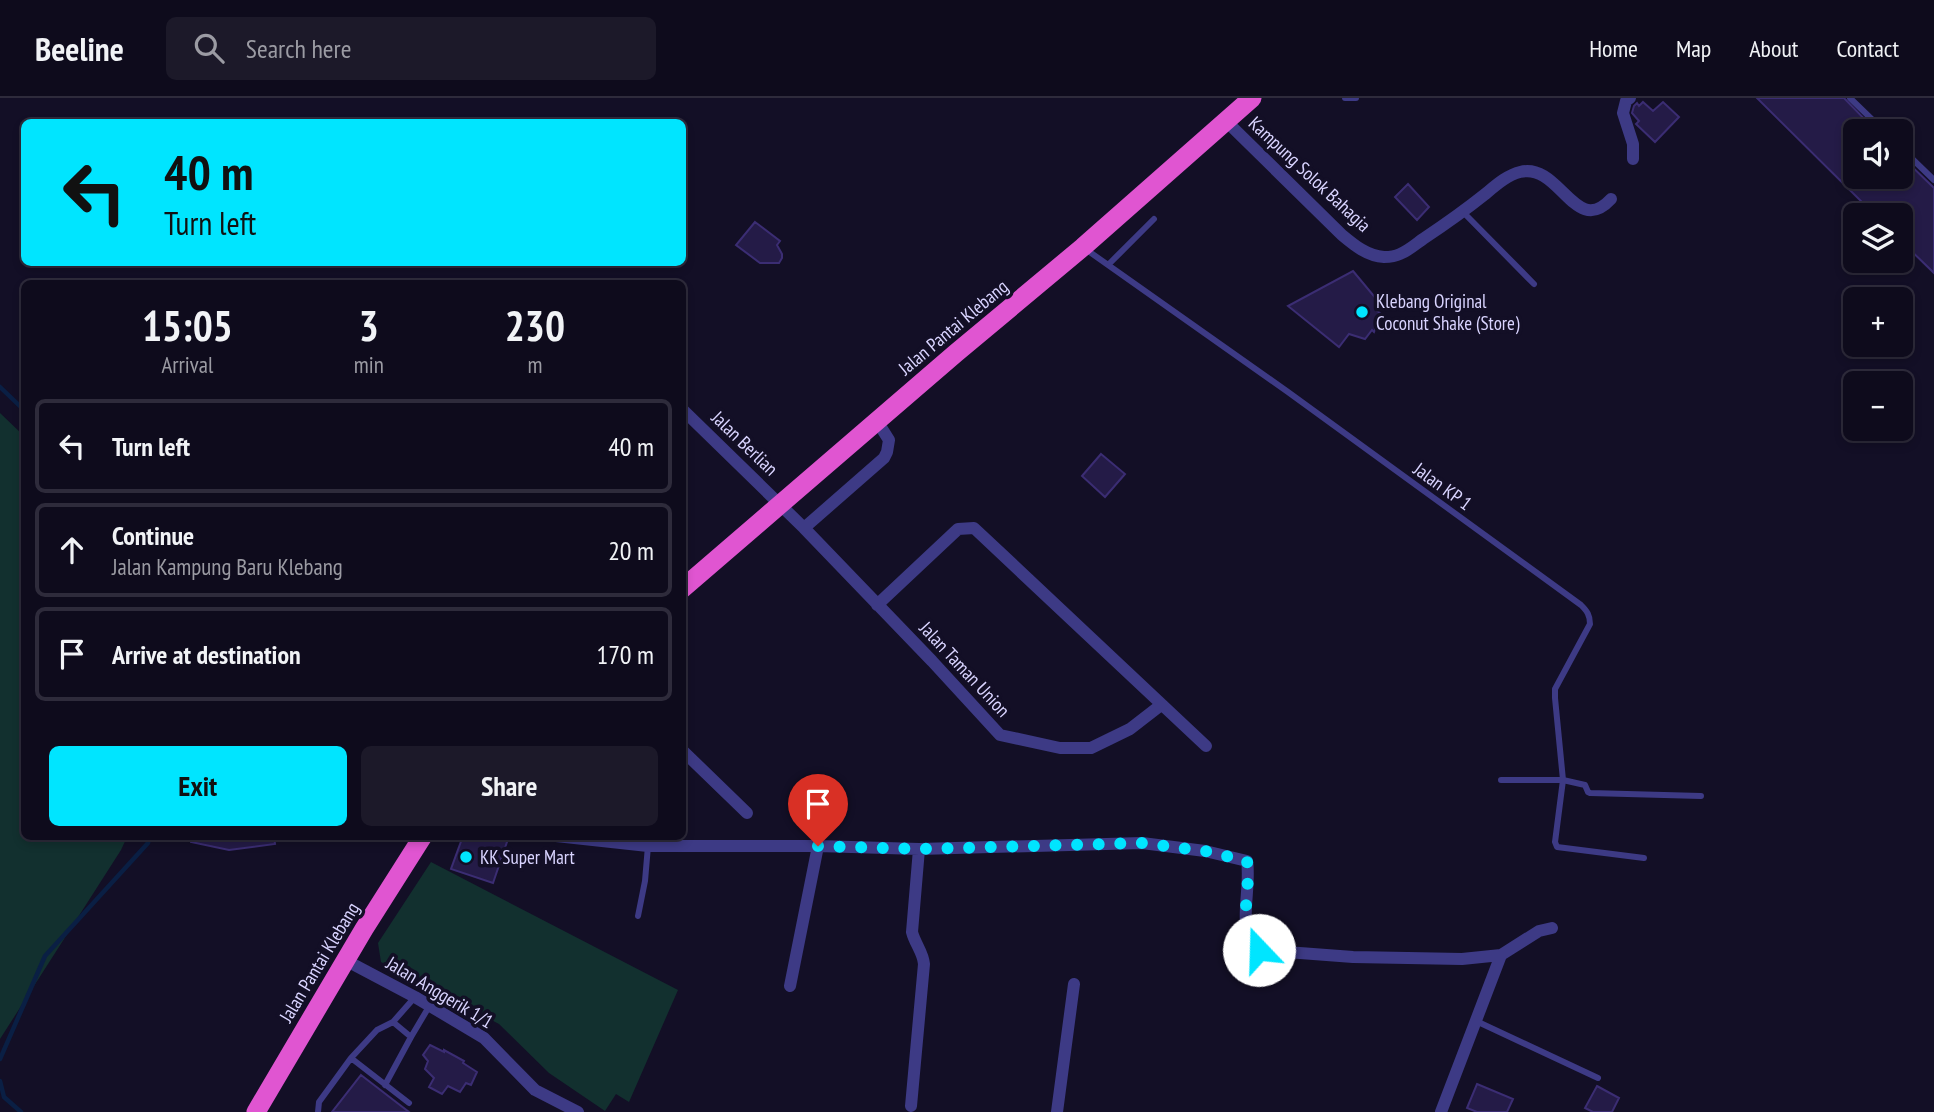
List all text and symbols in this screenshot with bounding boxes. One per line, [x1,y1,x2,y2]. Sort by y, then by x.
search box [166,17,656,80]
text: Beeline [35,27,124,70]
icon: search [190,29,228,67]
text: Search here [246,32,351,65]
text: Home [1589,33,1638,64]
text: Map [1676,33,1711,64]
text: About [1749,33,1798,64]
text: Contact [1836,33,1899,64]
street label: Kampung Solok Bahagia [1244,111,1376,237]
map controls [1843,119,1913,441]
button: sound [1843,119,1913,189]
text: 40 m [164,140,253,204]
icon: left [49,147,140,238]
text: Turn left [164,202,256,244]
button: layers [1843,203,1913,273]
street label: Jalan Pantai Klebang [893,274,1013,380]
button: + [1843,287,1913,357]
place label: Klebang Original Coconut Shake (Store) [1376,289,1520,335]
text: 15:05 [142,298,233,353]
text: 3 [359,298,379,353]
text: 230 [505,298,565,353]
marker: Klebang Original Coconut Shake (Store) [1354,304,1370,320]
text: Arrival [161,350,213,379]
text: min [354,350,384,379]
text: m [527,350,542,379]
button: − [1843,371,1913,441]
street label: Jalan Berlian [706,405,783,480]
icon: left [53,427,91,465]
text: Turn left [112,430,190,463]
text: 40 m [608,430,654,463]
street label: Jalan KP 1 [1408,456,1477,515]
text: Continue [112,519,194,552]
icon: ahead [53,531,91,569]
text: 20 m [608,534,654,567]
text: Jalan Kampung Baru Klebang [112,552,343,581]
street label: Jalan Taman Union [914,616,1015,722]
icon: arrive [53,635,91,673]
text: Arrive at destination [112,638,301,671]
text: 170 m [596,638,654,671]
button: Exit [49,746,347,826]
button: Share [361,746,658,826]
pin [788,774,848,846]
icon: arrive [799,785,837,823]
place label: KK Super Mart [480,845,575,869]
marker: KK Super Mart [458,849,474,865]
street label: Jalan Pantai Klebang [273,898,364,1027]
position arrow [1222,913,1296,987]
street label: Jalan Anggerik 1/1 [381,950,498,1033]

